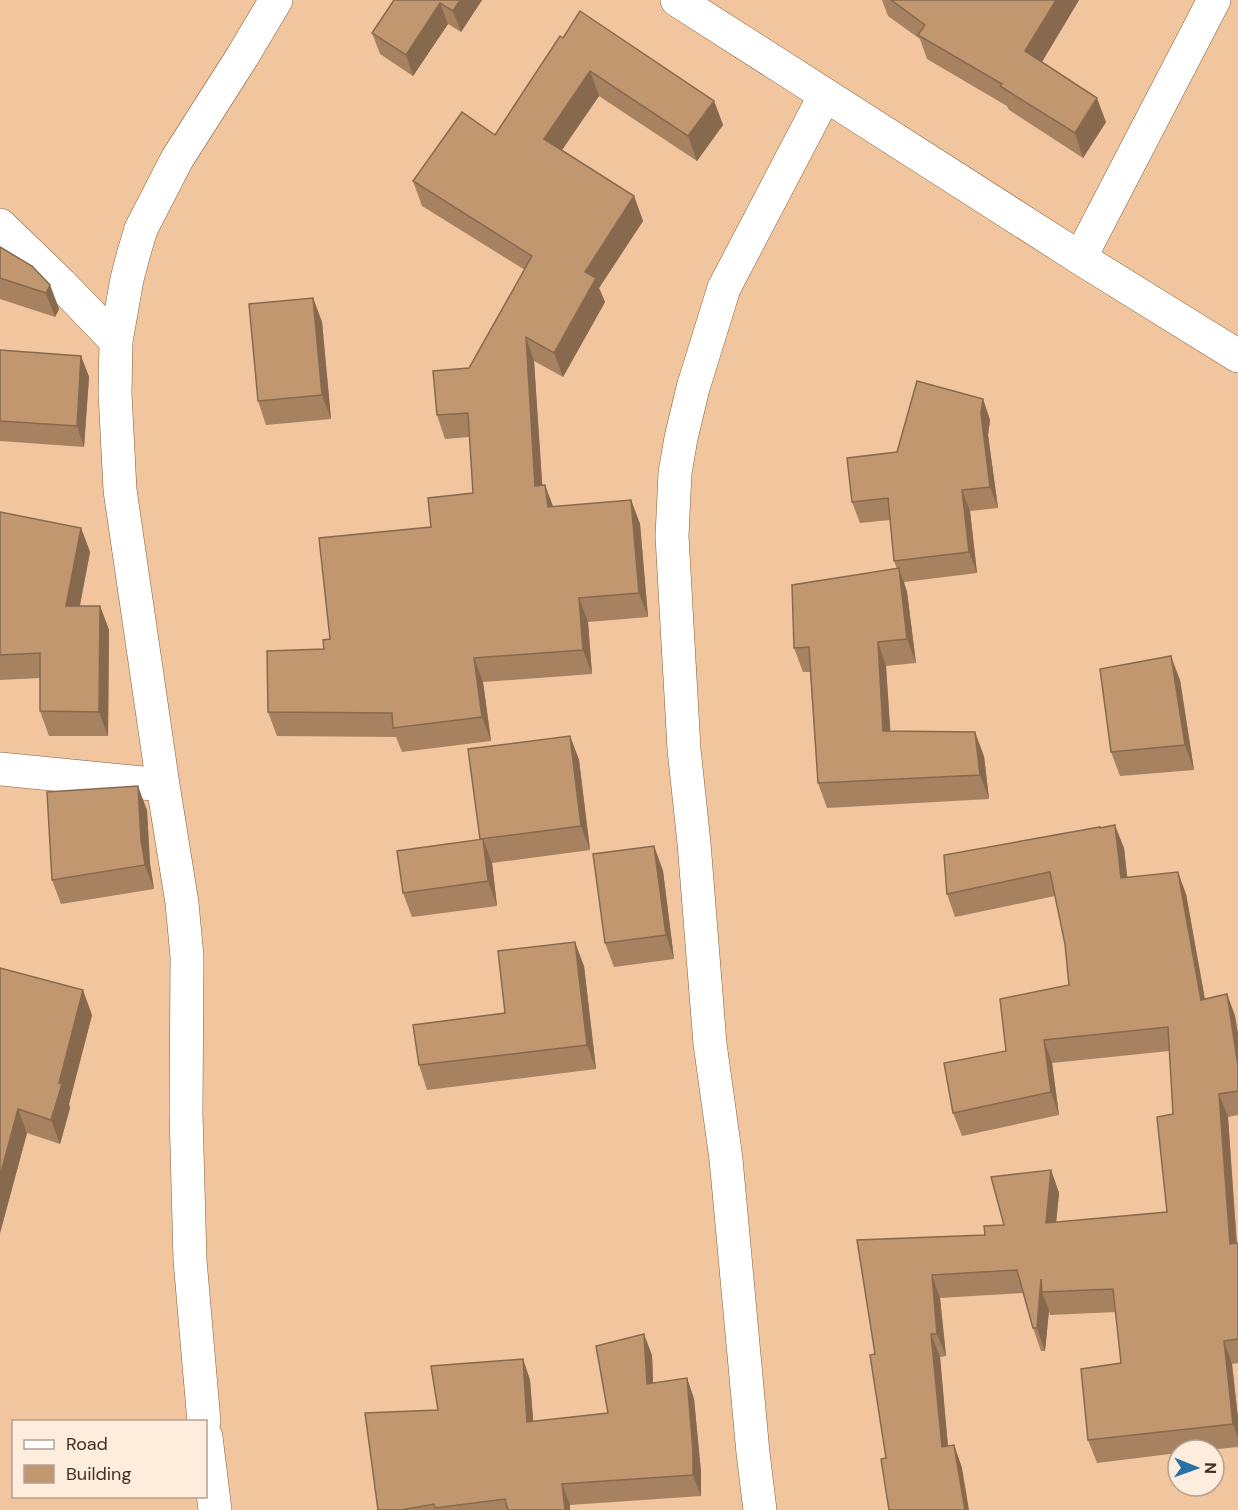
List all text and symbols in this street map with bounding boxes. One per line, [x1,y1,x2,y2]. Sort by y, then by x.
legend [12,1420,207,1498]
text: Road [66,1432,108,1456]
north arrow [1166,1438,1226,1498]
text: Building [66,1462,131,1486]
text: N [1200,1462,1221,1474]

